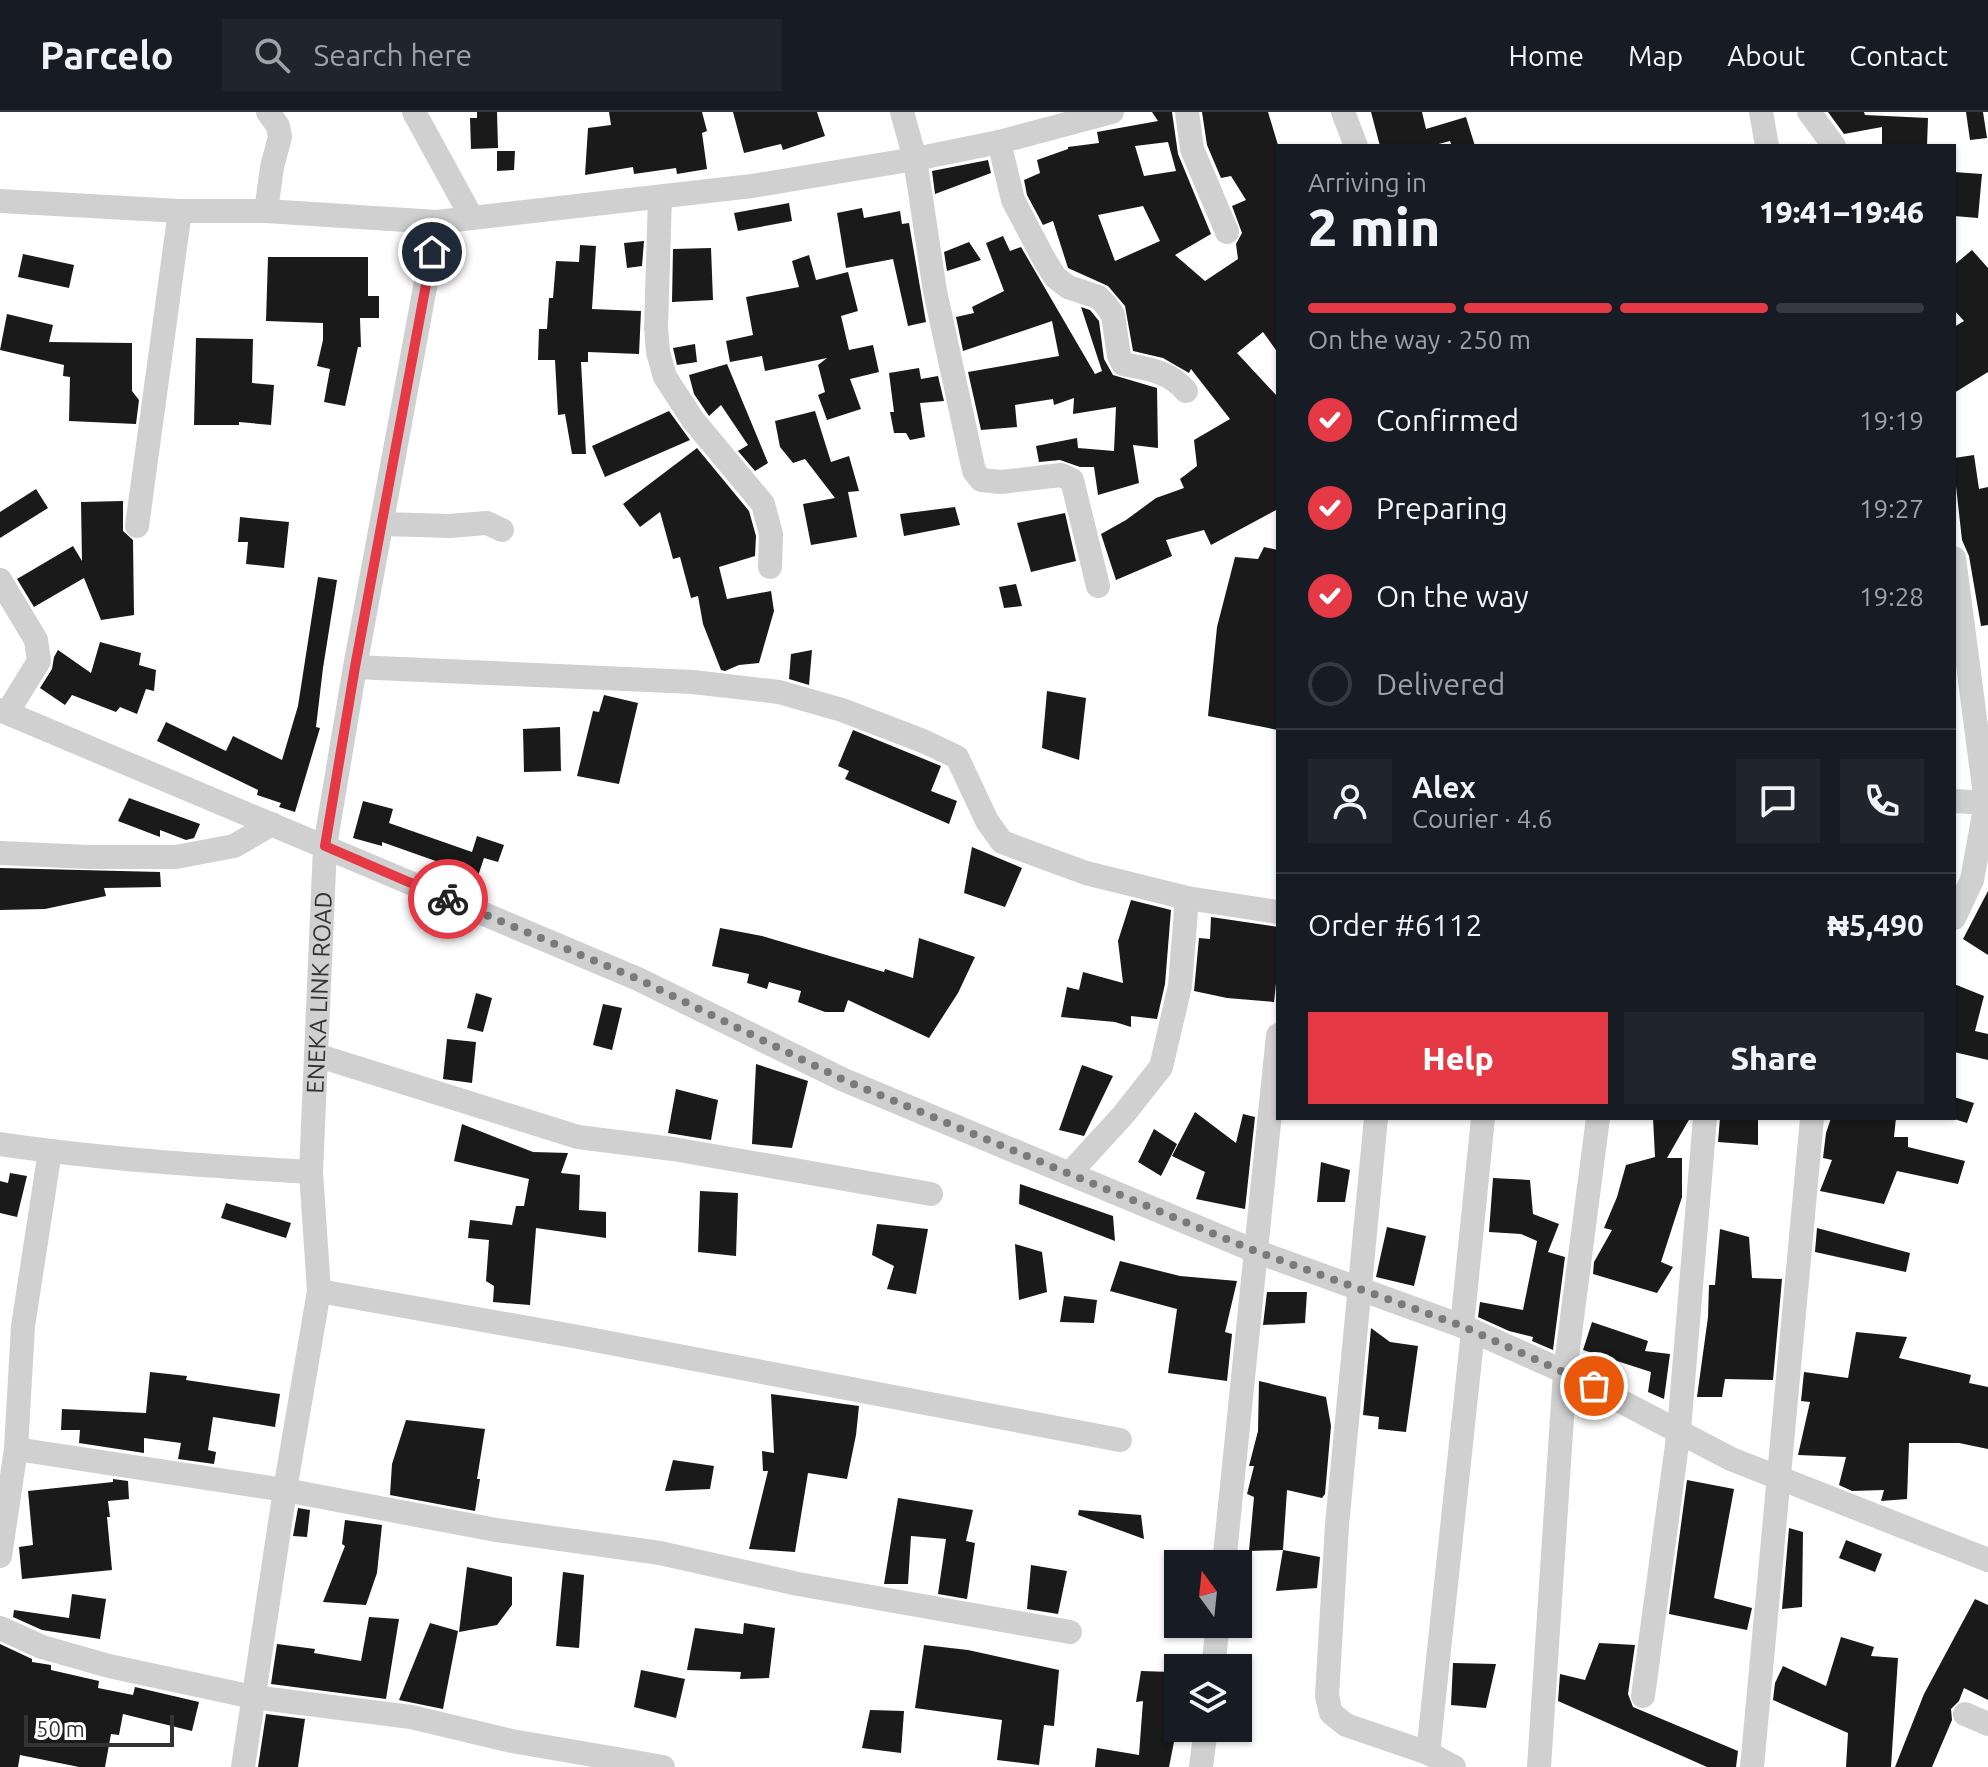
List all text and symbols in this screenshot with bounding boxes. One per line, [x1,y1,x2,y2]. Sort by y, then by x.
search box [222,19,782,91]
icon: search [250,33,294,77]
text: Parcelo [40,34,174,76]
text: Search here [314,38,472,72]
text: Home [1509,40,1584,71]
text: Map [1628,40,1683,71]
text: About [1727,40,1805,71]
text: Contact [1849,40,1948,71]
text: Arriving in [1308,168,1427,197]
text: 19:41–19:46 [1759,195,1924,229]
text: 2 min [1308,198,1440,256]
pin [398,218,466,286]
icon: home [410,230,454,274]
text: On the way · 250 m [1308,325,1531,354]
icon: check [1308,398,1352,442]
text: Confirmed [1376,403,1519,437]
text: 19:19 [1859,406,1924,435]
icon: check [1308,486,1352,530]
text: Preparing [1376,491,1508,525]
text: 19:27 [1859,494,1924,523]
icon: check [1308,574,1352,618]
text: On the way [1376,579,1529,613]
text: 19:28 [1859,582,1924,611]
text: Delivered [1376,667,1505,701]
button: person [1308,759,1392,843]
button: chat [1736,759,1820,843]
button: phone [1840,759,1924,843]
text: Alex [1412,770,1476,804]
text: Courier · 4.6 [1412,804,1552,833]
courier [408,859,488,939]
icon: bike [426,877,470,921]
street label: ENEKA LINK ROAD [301,891,337,1094]
text: Order #6112 [1308,908,1482,942]
text: ₦5,490 [1827,908,1924,942]
button: Help [1308,1012,1608,1104]
button: Share [1624,1012,1924,1104]
pin [1560,1352,1628,1420]
icon: bag [1572,1364,1616,1408]
north arrow [1164,1550,1252,1638]
map controls [1164,1550,1252,1742]
button: layers [1164,1654,1252,1742]
scale bar [24,1711,174,1747]
text: 50 m [36,1716,85,1741]

